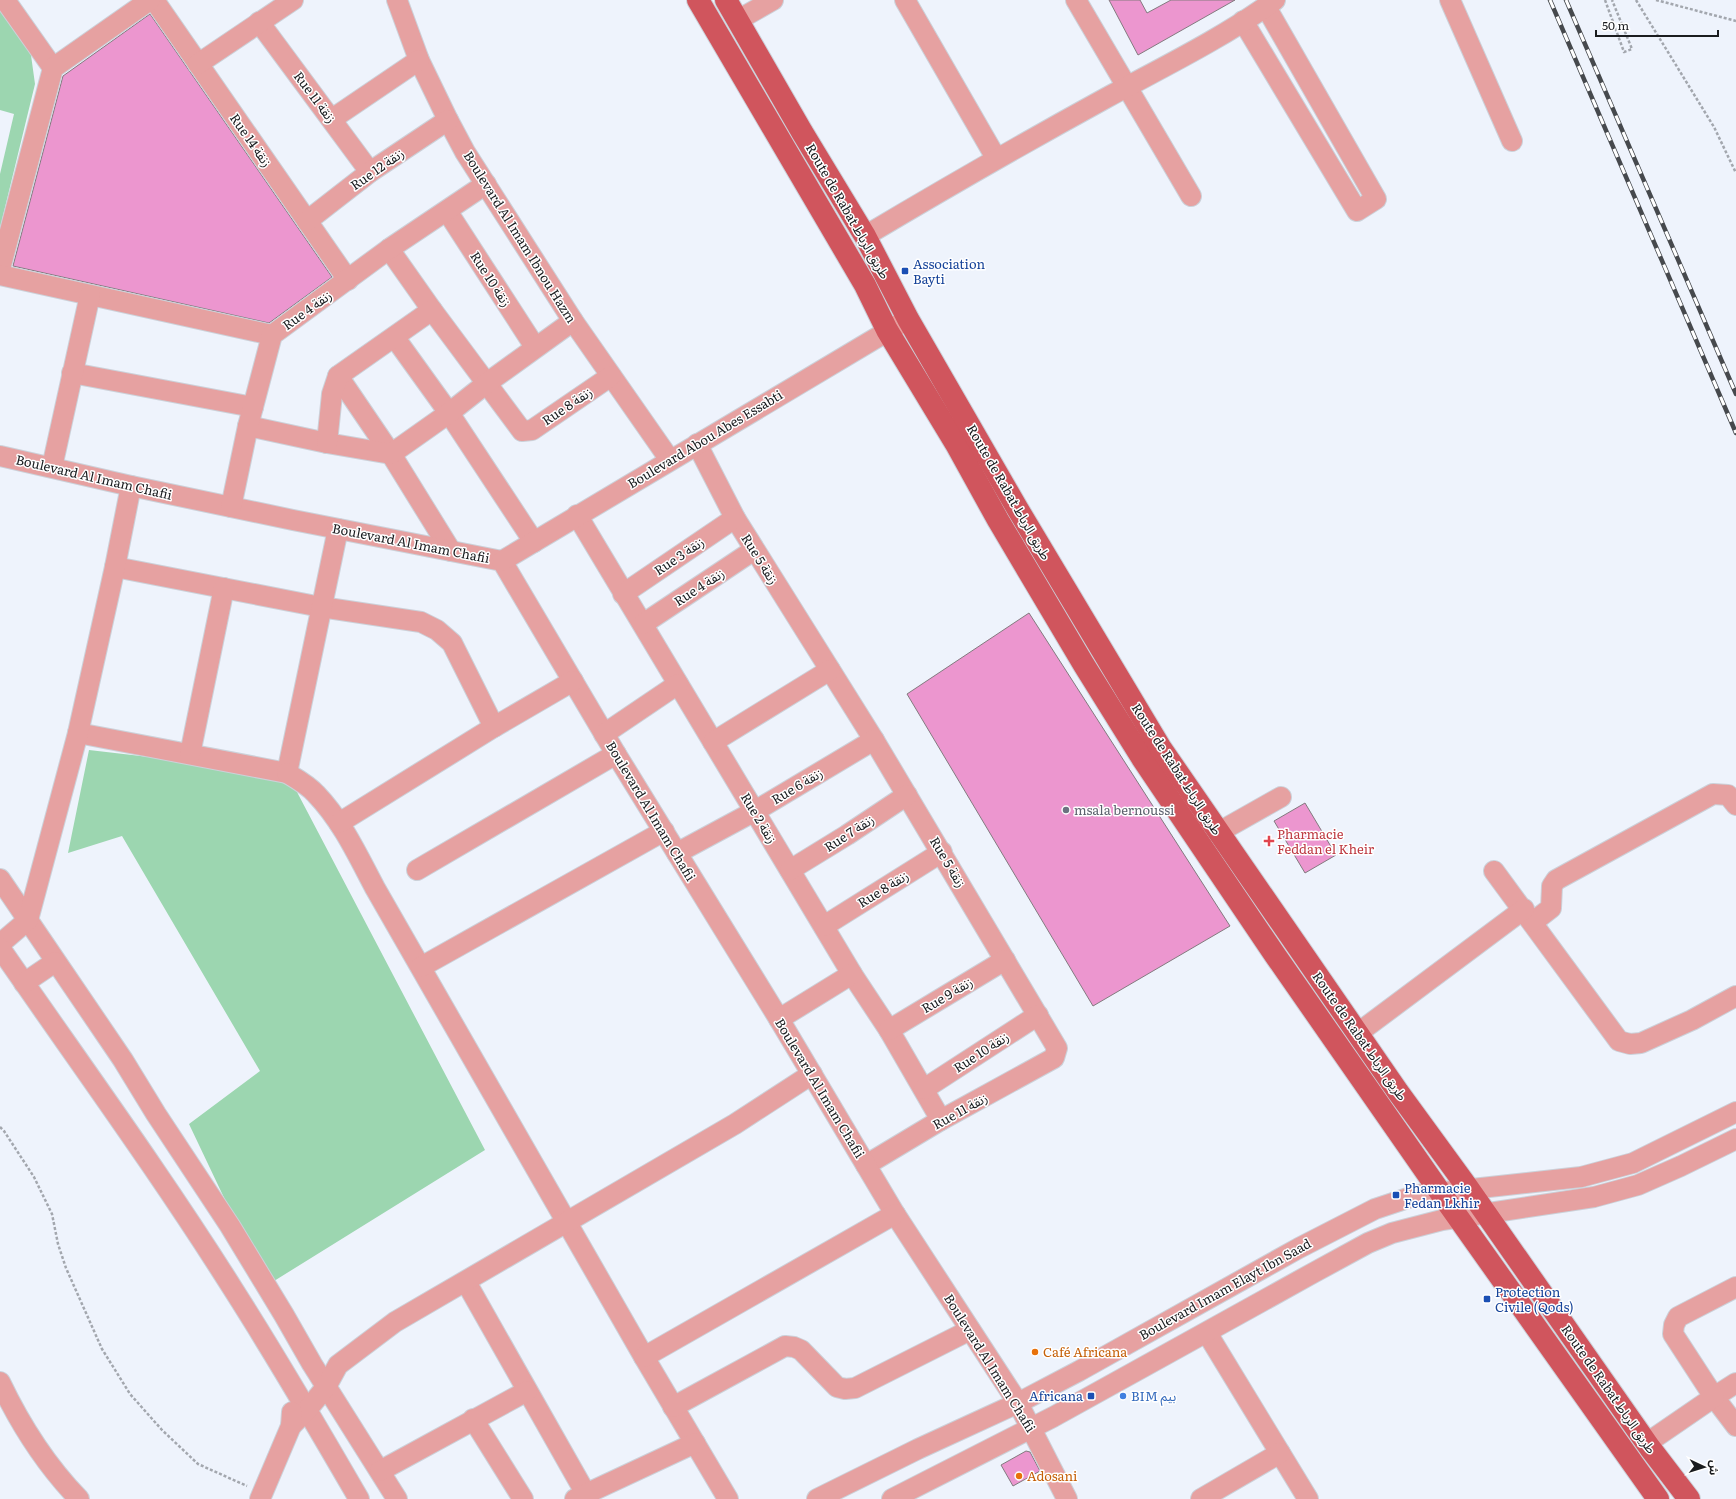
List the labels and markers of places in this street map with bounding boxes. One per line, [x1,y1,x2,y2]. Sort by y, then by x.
place label: Association Bayti [913,254,985,288]
marker: Association Bayti [900,266,910,276]
place label: msala bernoussi [1074,800,1175,819]
marker: msala bernoussi [1061,805,1071,815]
place label: Pharmacie Feddan el Kheir [1277,824,1375,858]
marker: Pharmacie Feddan el Kheir [1264,836,1274,846]
place label: Pharmacie Fedan Lkhir [1404,1178,1480,1212]
marker: Pharmacie Fedan Lkhir [1391,1190,1401,1200]
place label: Protection Civile (Qods) [1495,1282,1574,1316]
marker: Protection Civile (Qods) [1482,1294,1492,1304]
place label: Café Africana [1043,1342,1127,1361]
marker: Café Africana [1030,1347,1040,1357]
place label: Africana [1029,1386,1083,1405]
place label: BIM بيم [1131,1386,1176,1407]
marker: Africana [1086,1391,1096,1401]
marker: BIM بيم [1118,1391,1128,1401]
place label: Adosani [1027,1466,1078,1485]
marker: Adosani [1014,1471,1024,1481]

